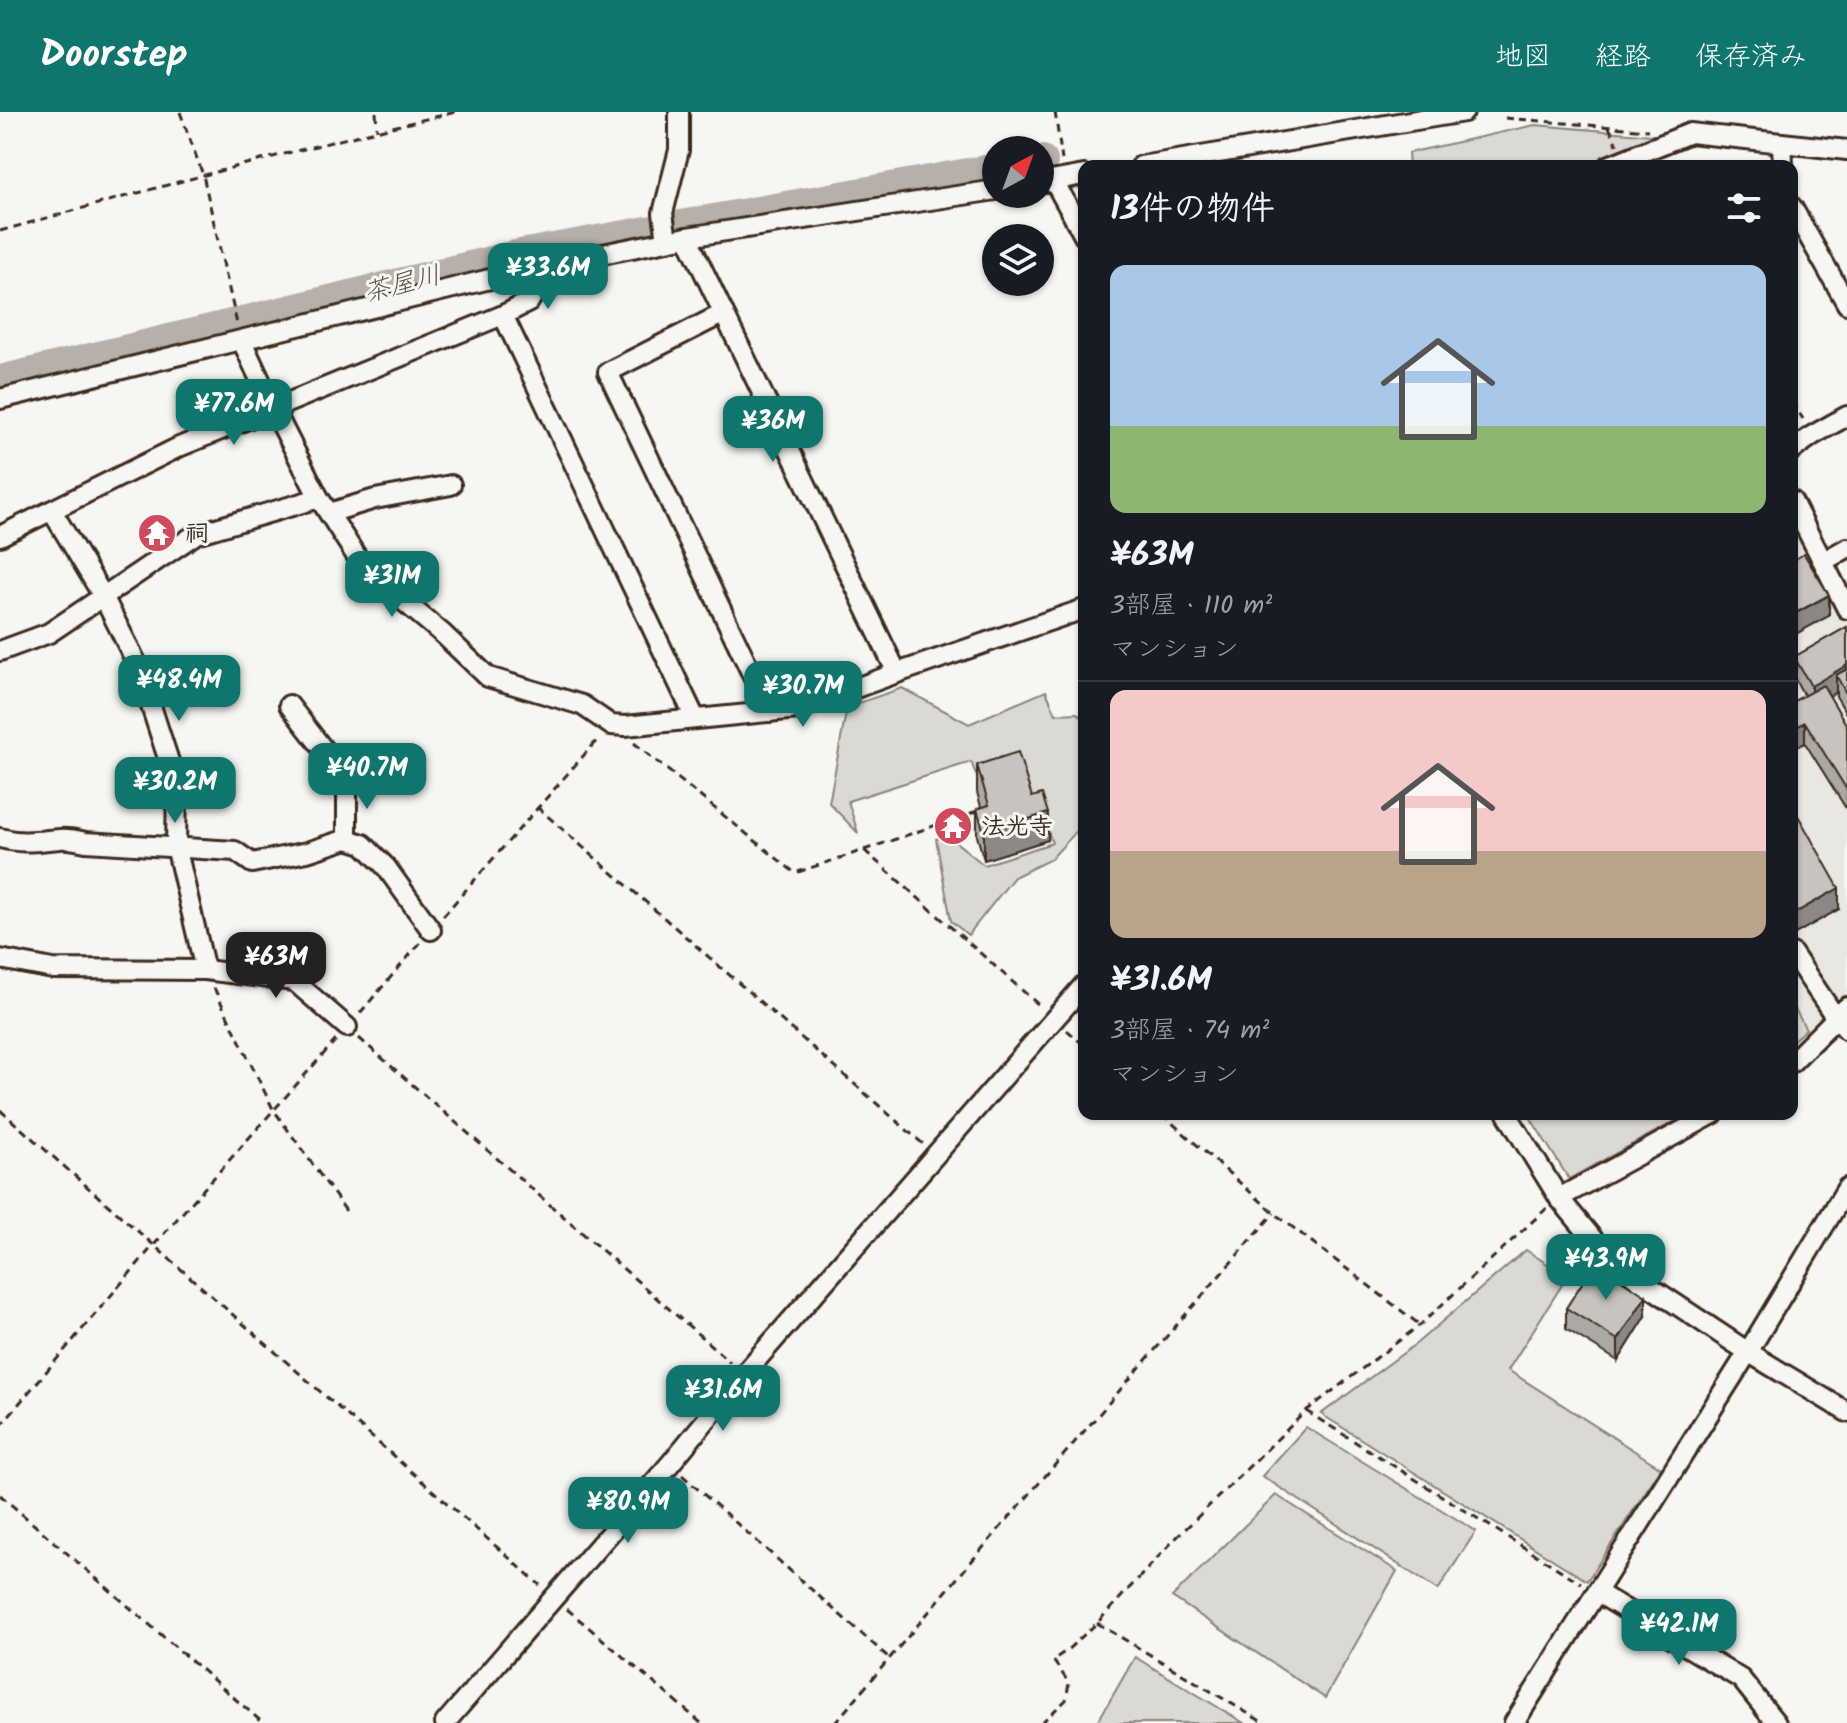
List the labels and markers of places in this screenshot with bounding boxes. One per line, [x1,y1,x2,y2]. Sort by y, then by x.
pin: ¥33.6M [483,243,613,311]
pin: ¥77.6M [169,379,299,447]
pin: ¥36M [726,396,820,464]
temple icon: 祠 [136,512,178,554]
place label: 祠 [185,515,209,554]
pin: ¥31M [345,551,439,619]
pin: ¥48.4M [114,655,244,723]
pin: ¥30.7M [738,661,868,729]
pin: ¥40.7M [302,743,432,811]
pin: ¥30.2M [110,757,240,825]
temple icon: 法光寺 [932,805,974,847]
place label: 法光寺 [981,808,1053,847]
pin: ¥63M [229,932,323,1000]
pin: ¥43.9M [1541,1234,1671,1302]
pin: ¥31.6M [658,1365,788,1433]
pin: ¥80.9M [563,1477,693,1545]
pin: ¥42.1M [1614,1599,1744,1667]

